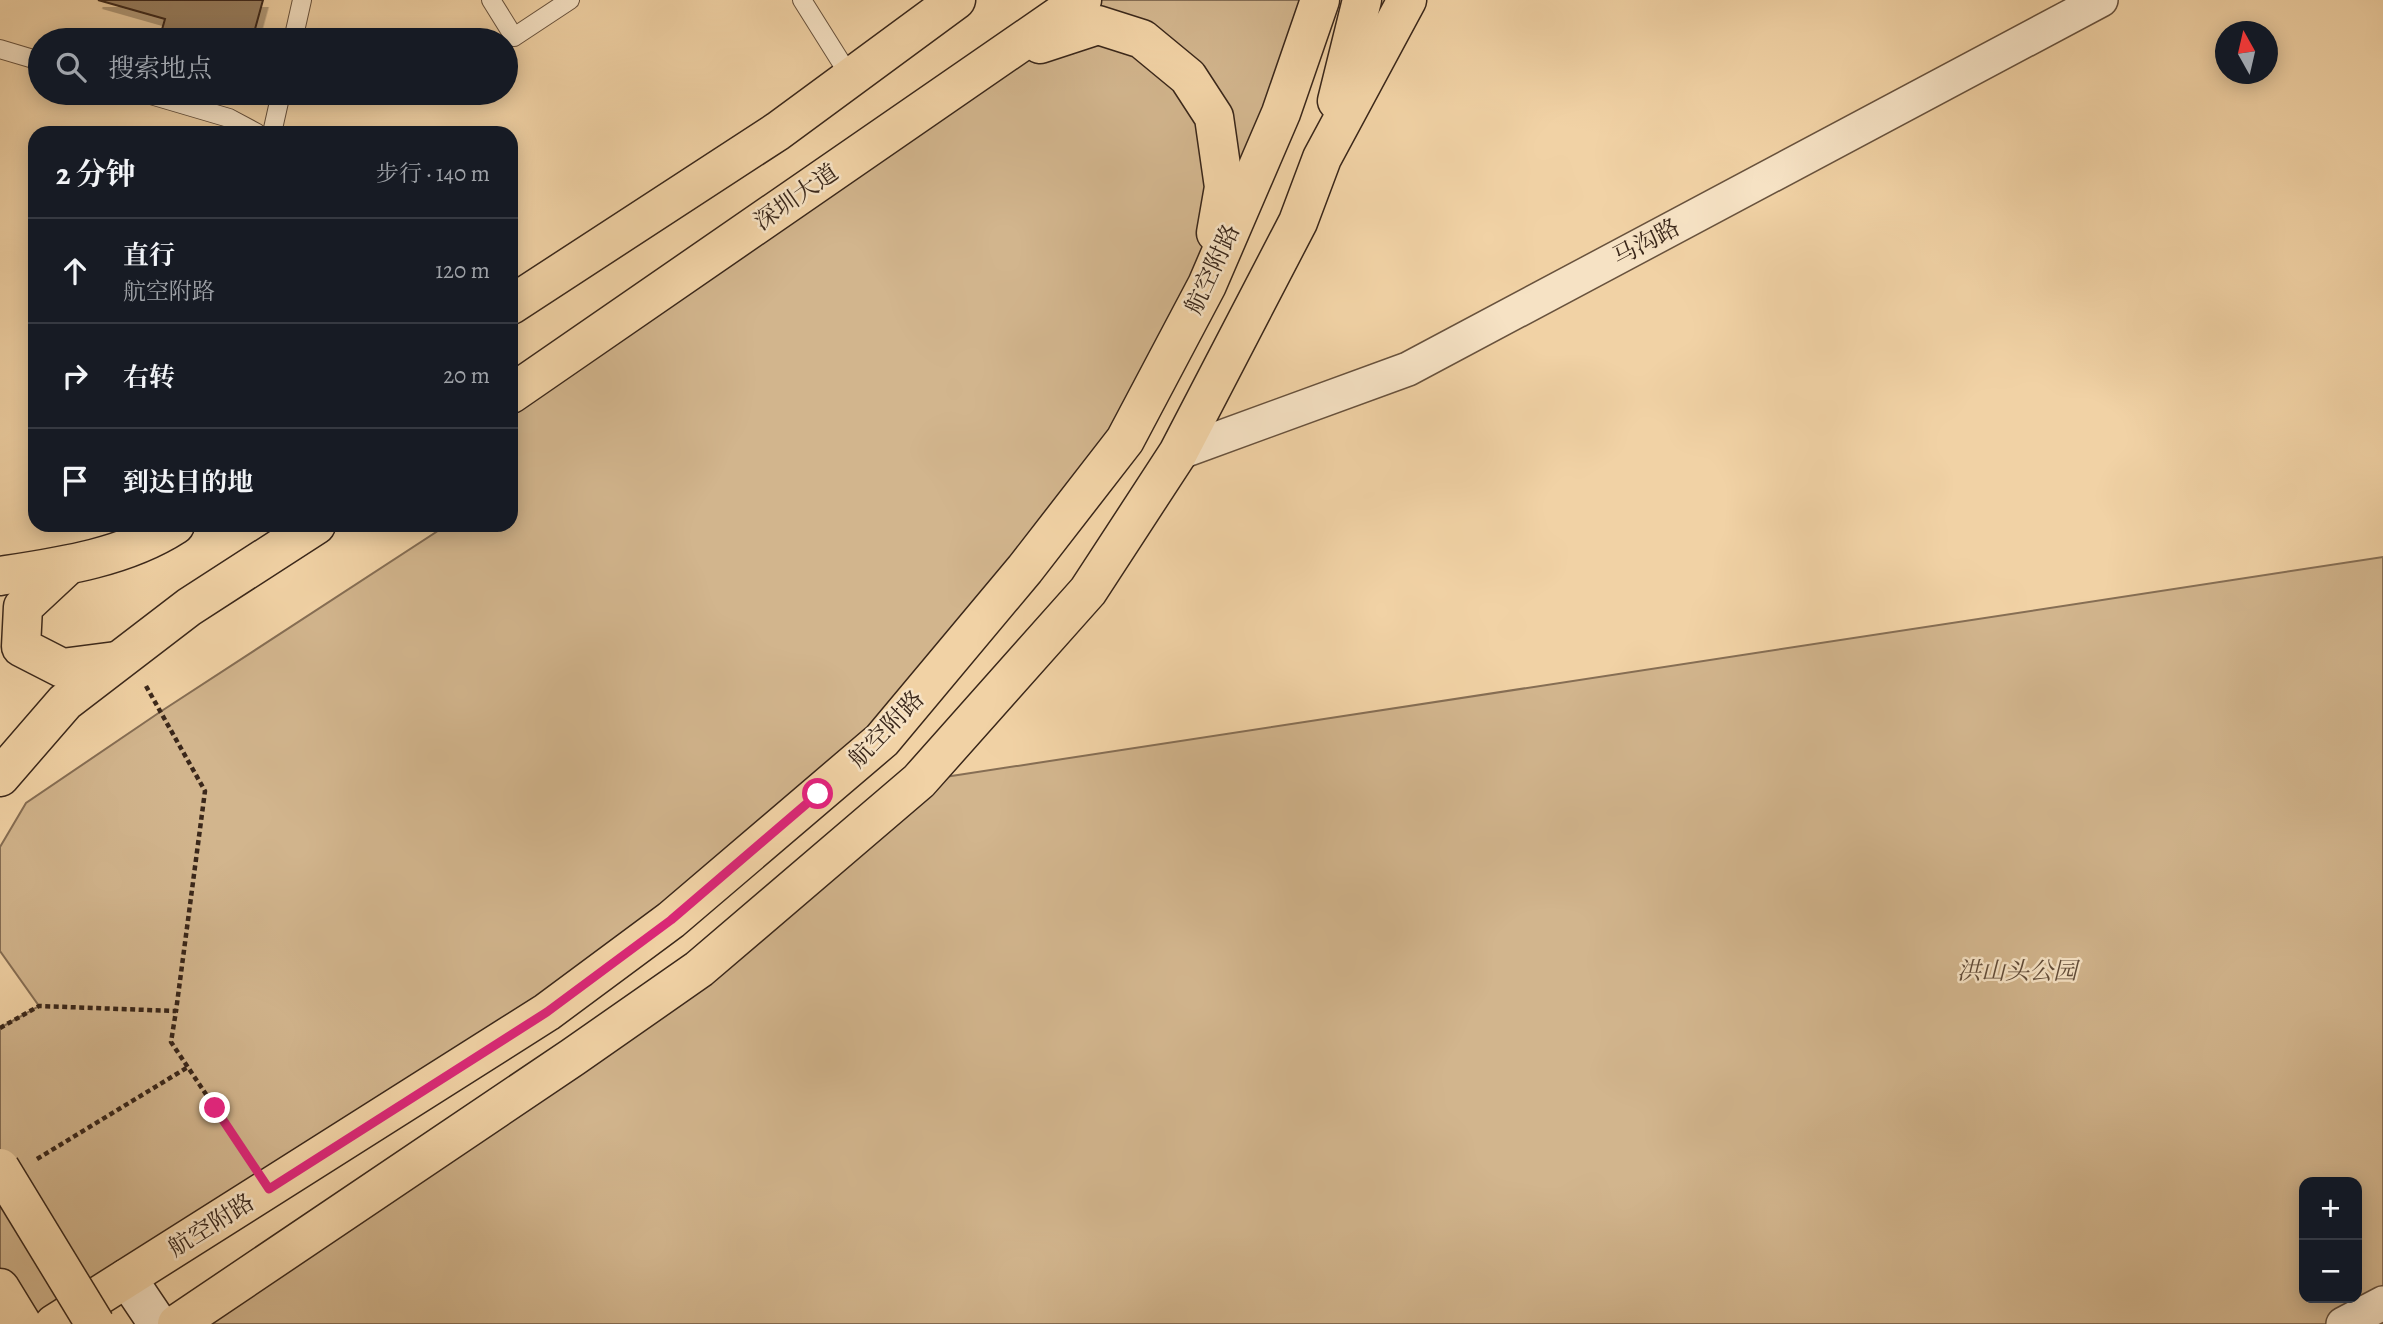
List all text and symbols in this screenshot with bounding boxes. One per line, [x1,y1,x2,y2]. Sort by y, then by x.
north arrow [2215,21,2278,84]
search box [28,28,518,105]
icon: search [52,48,90,86]
text: 搜索地点 [108,51,212,86]
text: 2 分钟 [56,154,136,194]
street label: 深圳大道 [748,156,844,238]
text: 步行 · 140 m [376,158,490,189]
street label: 马沟路 [1607,211,1685,273]
street label: 航空附路 [1177,219,1247,319]
text: 直行 [123,238,175,273]
icon: ahead [56,252,94,290]
text: 120 m [435,255,490,286]
text: 航空附路 [123,276,215,307]
icon: right [56,357,94,395]
text: 右转 [123,360,175,395]
text: 20 m [443,360,490,391]
icon: arrive [56,462,94,500]
text: 到达目的地 [123,465,253,500]
street label: 航空附路 [841,683,931,775]
route start [802,778,833,809]
park label: 洪山头公园 [1957,955,2081,987]
route end [199,1092,230,1123]
map controls [2299,1177,2362,1303]
button: + [2299,1177,2362,1240]
street label: 航空附路 [162,1186,260,1264]
button: − [2299,1240,2362,1303]

